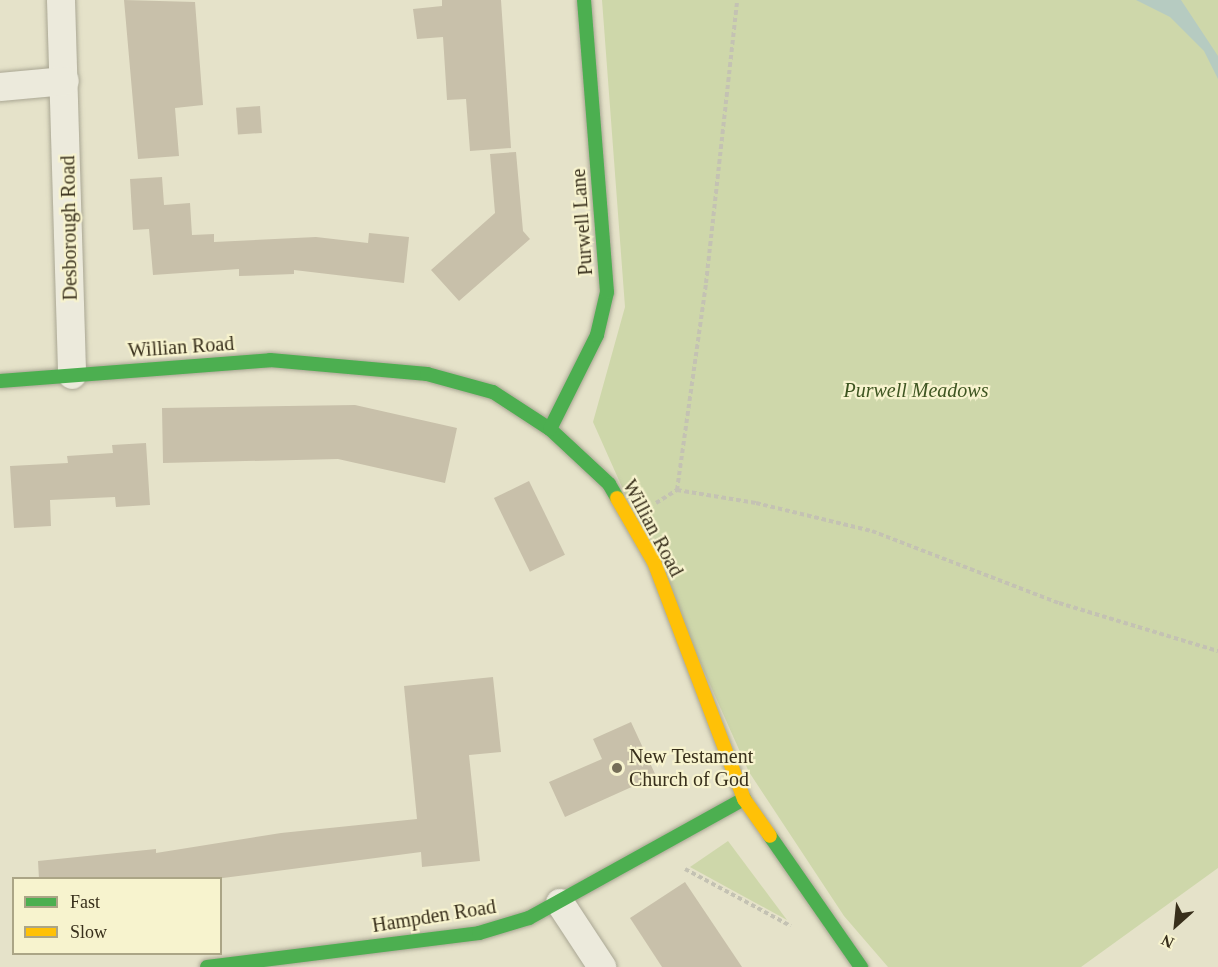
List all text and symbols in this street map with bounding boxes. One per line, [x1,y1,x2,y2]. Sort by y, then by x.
street label: Desborough Road [56,155,82,301]
street label: Purwell Lane [566,168,598,276]
street label: Willian Road [127,331,235,363]
park label: Purwell Meadows [844,378,988,402]
street label: Willian Road [617,475,689,581]
place label: New Testament Church of God [629,744,754,791]
marker: New Testament Church of God [610,761,624,775]
legend [12,877,222,955]
text: Fast [70,892,100,912]
street label: Hampden Road [370,894,498,938]
north arrow [1146,895,1206,955]
text: Slow [70,922,107,942]
text: N [1159,931,1177,952]

